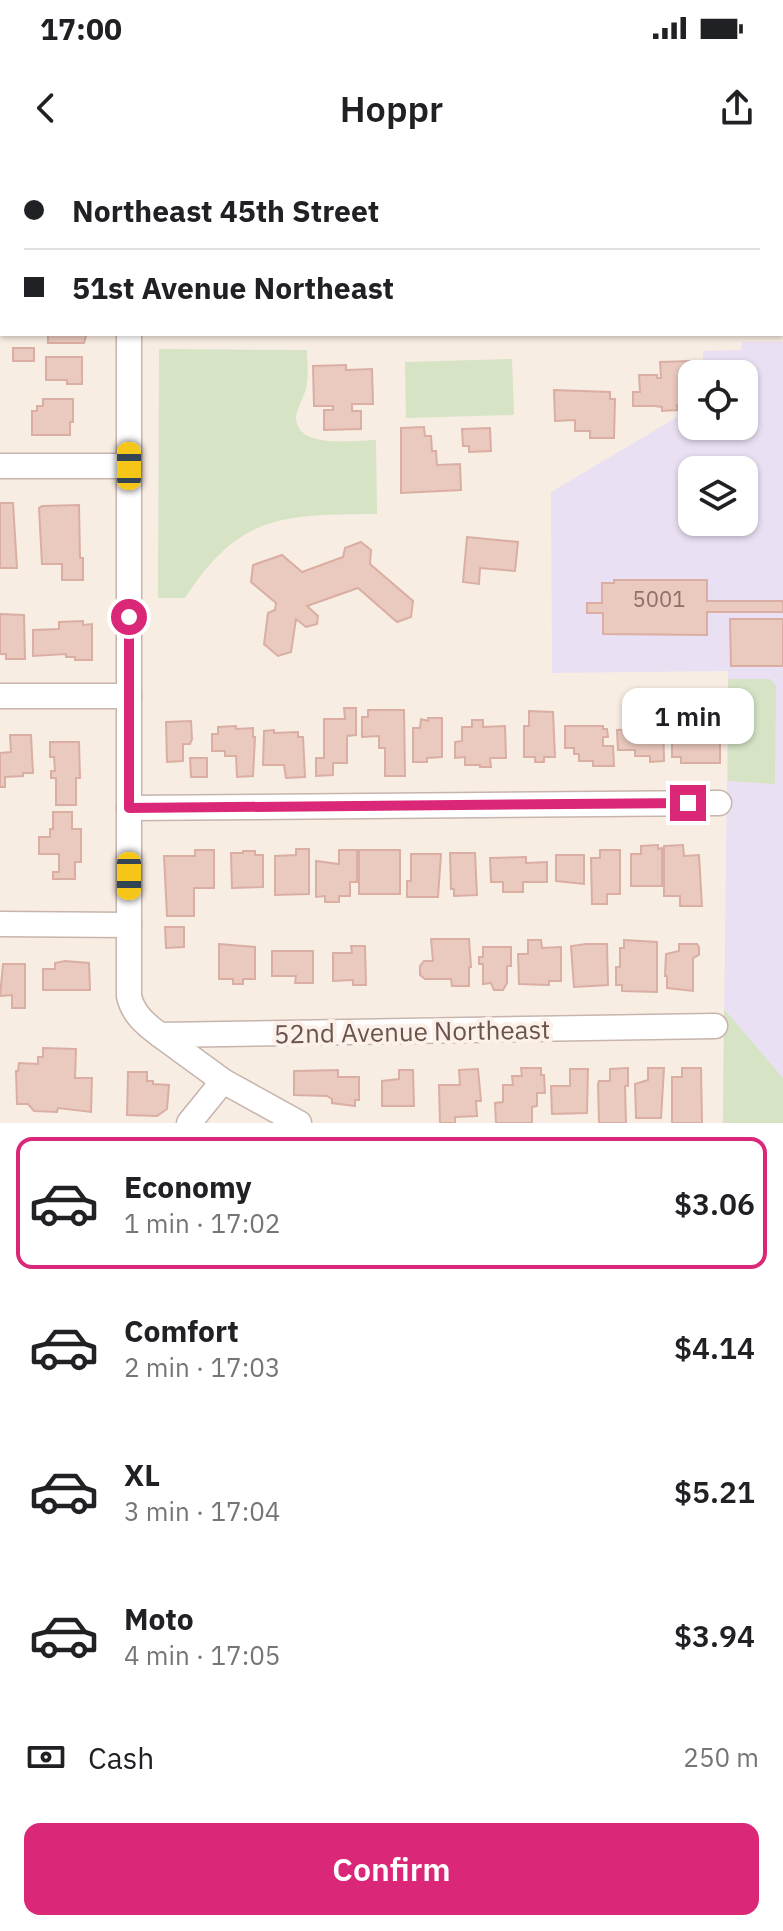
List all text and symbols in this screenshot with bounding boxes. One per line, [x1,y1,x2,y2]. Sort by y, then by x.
text: 17:00 [40,9,122,48]
text: Hoppr [340,85,443,132]
icon: back [24,86,68,130]
icon: share [715,86,759,130]
text: Northeast 45th Street [72,191,379,230]
text: 51st Avenue Northeast [72,268,394,307]
map controls [678,360,758,536]
button: locate [678,360,758,440]
car [117,442,141,490]
button: layers [678,456,758,536]
house number: 5001 [633,584,685,613]
route start [111,599,147,635]
callout: 1 min [622,687,754,743]
text: 1 min [654,699,722,733]
route end [670,785,706,821]
car [117,852,141,900]
street label: 52nd Avenue Northeast [274,1012,550,1050]
icon: car [28,1167,100,1239]
text: Economy [124,1167,252,1206]
text: $3.06 [674,1184,755,1223]
text: 1 min · 17:02 [124,1206,280,1240]
icon: car [28,1311,100,1383]
text: Comfort [124,1311,239,1350]
text: $4.14 [674,1328,755,1367]
text: 2 min · 17:03 [124,1350,280,1384]
icon: car [28,1455,100,1527]
text: XL [124,1455,160,1494]
text: $5.21 [674,1472,755,1511]
text: 3 min · 17:04 [124,1494,280,1528]
icon: car [28,1599,100,1671]
text: Moto [124,1599,194,1638]
text: $3.94 [674,1616,755,1655]
text: 4 min · 17:05 [124,1638,280,1672]
icon: cash [24,1735,68,1779]
text: Cash [88,1738,154,1777]
text: 250 m [683,1740,759,1774]
button: Confirm [24,1823,759,1915]

